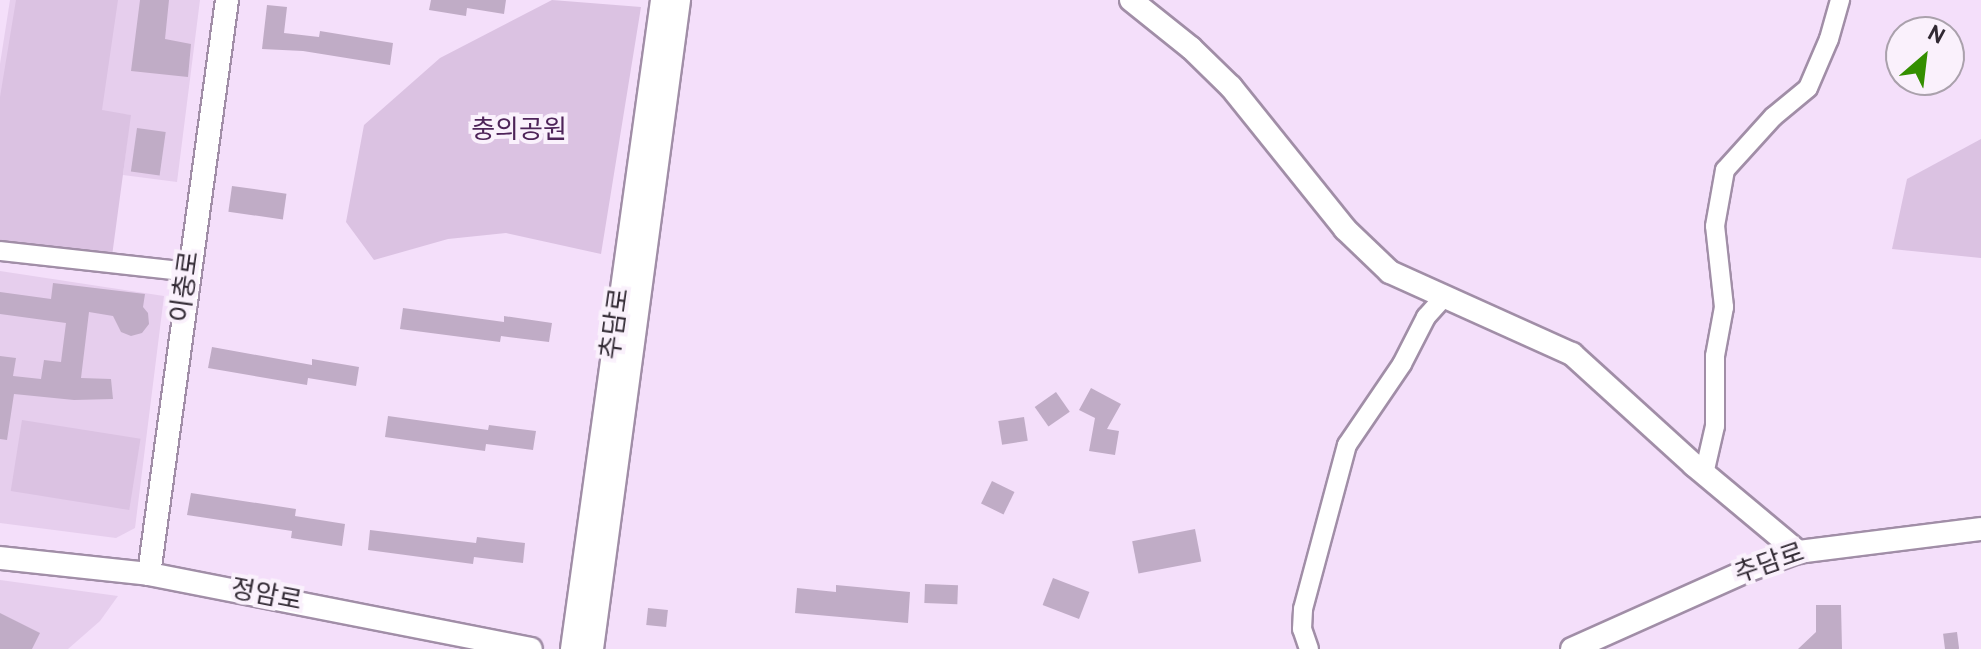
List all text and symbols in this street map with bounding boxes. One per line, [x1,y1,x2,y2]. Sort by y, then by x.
north arrow [1885,16,1965,96]
text: N [1922,21,1949,52]
park label: 충의공원 [471,116,567,148]
street label: 이충로 [167,249,207,325]
street label: 추담로 [597,286,637,362]
street label: 추담로 [1731,539,1809,591]
street label: 정암로 [228,575,304,619]

